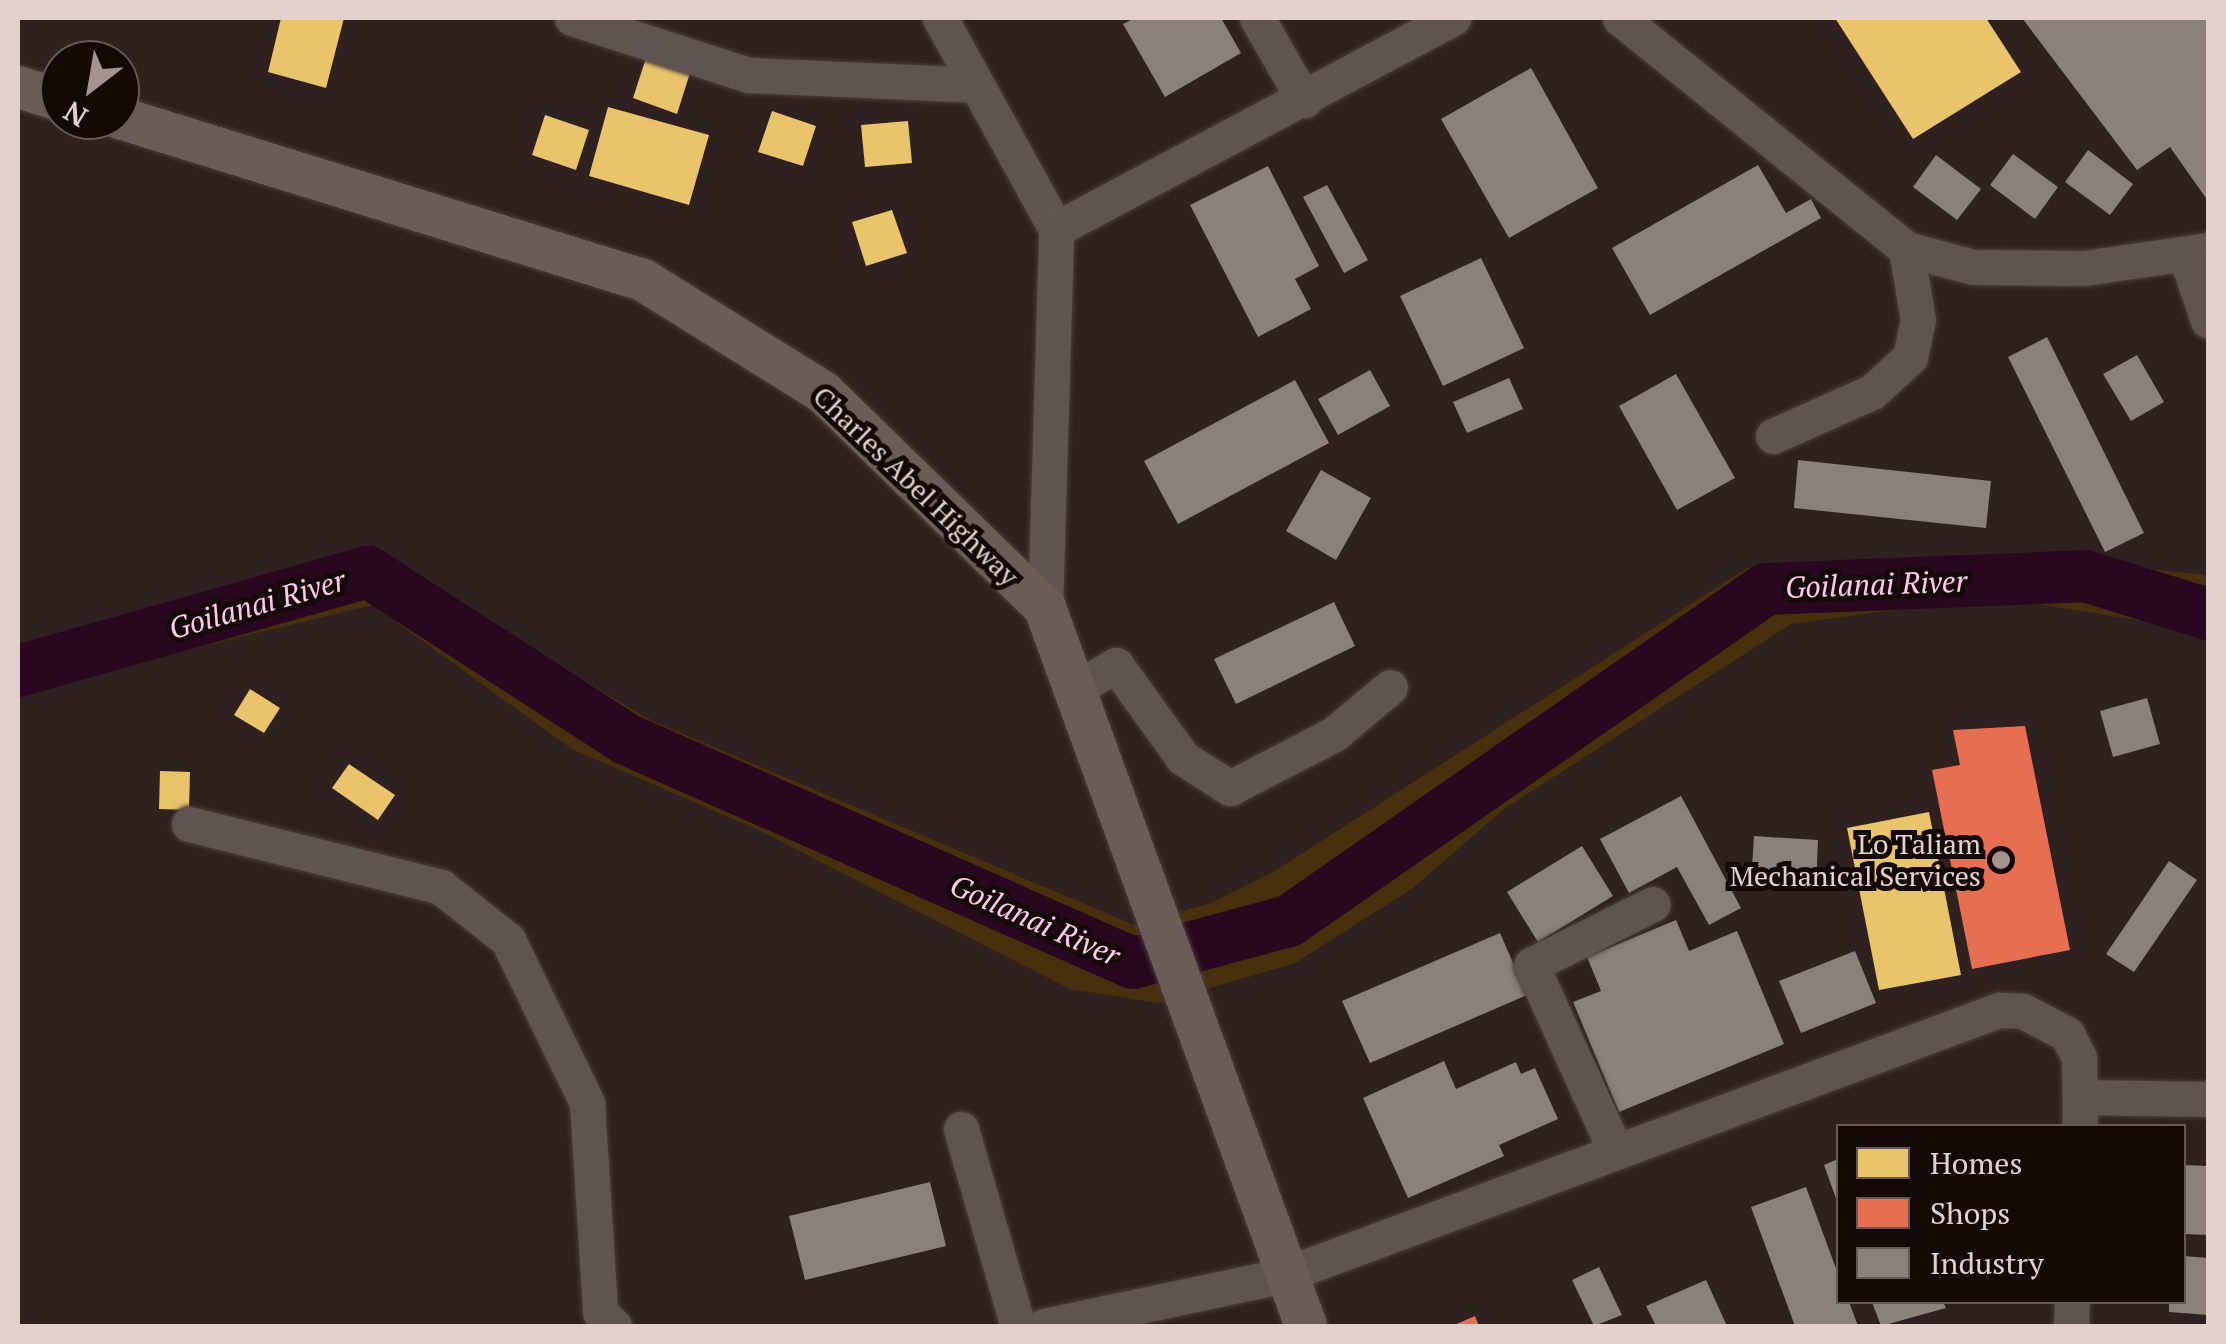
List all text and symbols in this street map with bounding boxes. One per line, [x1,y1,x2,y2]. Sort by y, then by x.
north arrow [40,40,140,140]
text: N [57,93,94,136]
street label: Charles Abel Highway [806,379,1026,593]
water label: Goilanai River [165,562,349,646]
water label: Goilanai River [1784,563,1968,605]
place label: Lo Taliam Mechanical Services [1730,827,1981,893]
marker: Lo Taliam Mechanical Services [1990,849,2012,871]
water label: Goilanai River [945,867,1125,973]
legend [1836,1124,2186,1304]
text: Homes [1930,1143,2022,1183]
text: Shops [1930,1193,2010,1233]
text: Industry [1930,1243,2044,1283]

